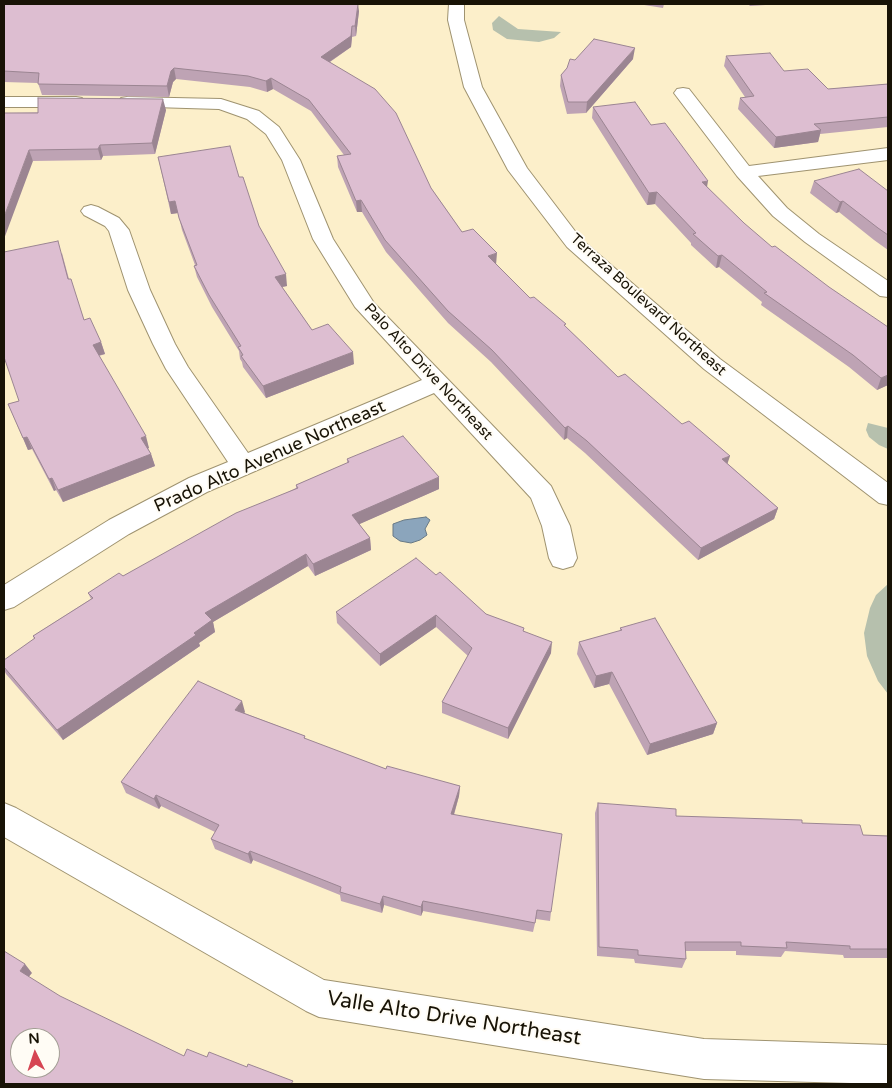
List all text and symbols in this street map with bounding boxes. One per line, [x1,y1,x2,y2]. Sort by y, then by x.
street label: Terraza Boulevard Northeast [566,230,730,380]
street label: Palo Alto Drive Northeast [360,300,496,444]
street label: Prado Alto Avenue Northeast [151,396,389,518]
street label: Valle Alto Drive Northeast [325,986,583,1052]
north arrow [10,1028,60,1078]
text: N [28,1030,40,1047]

